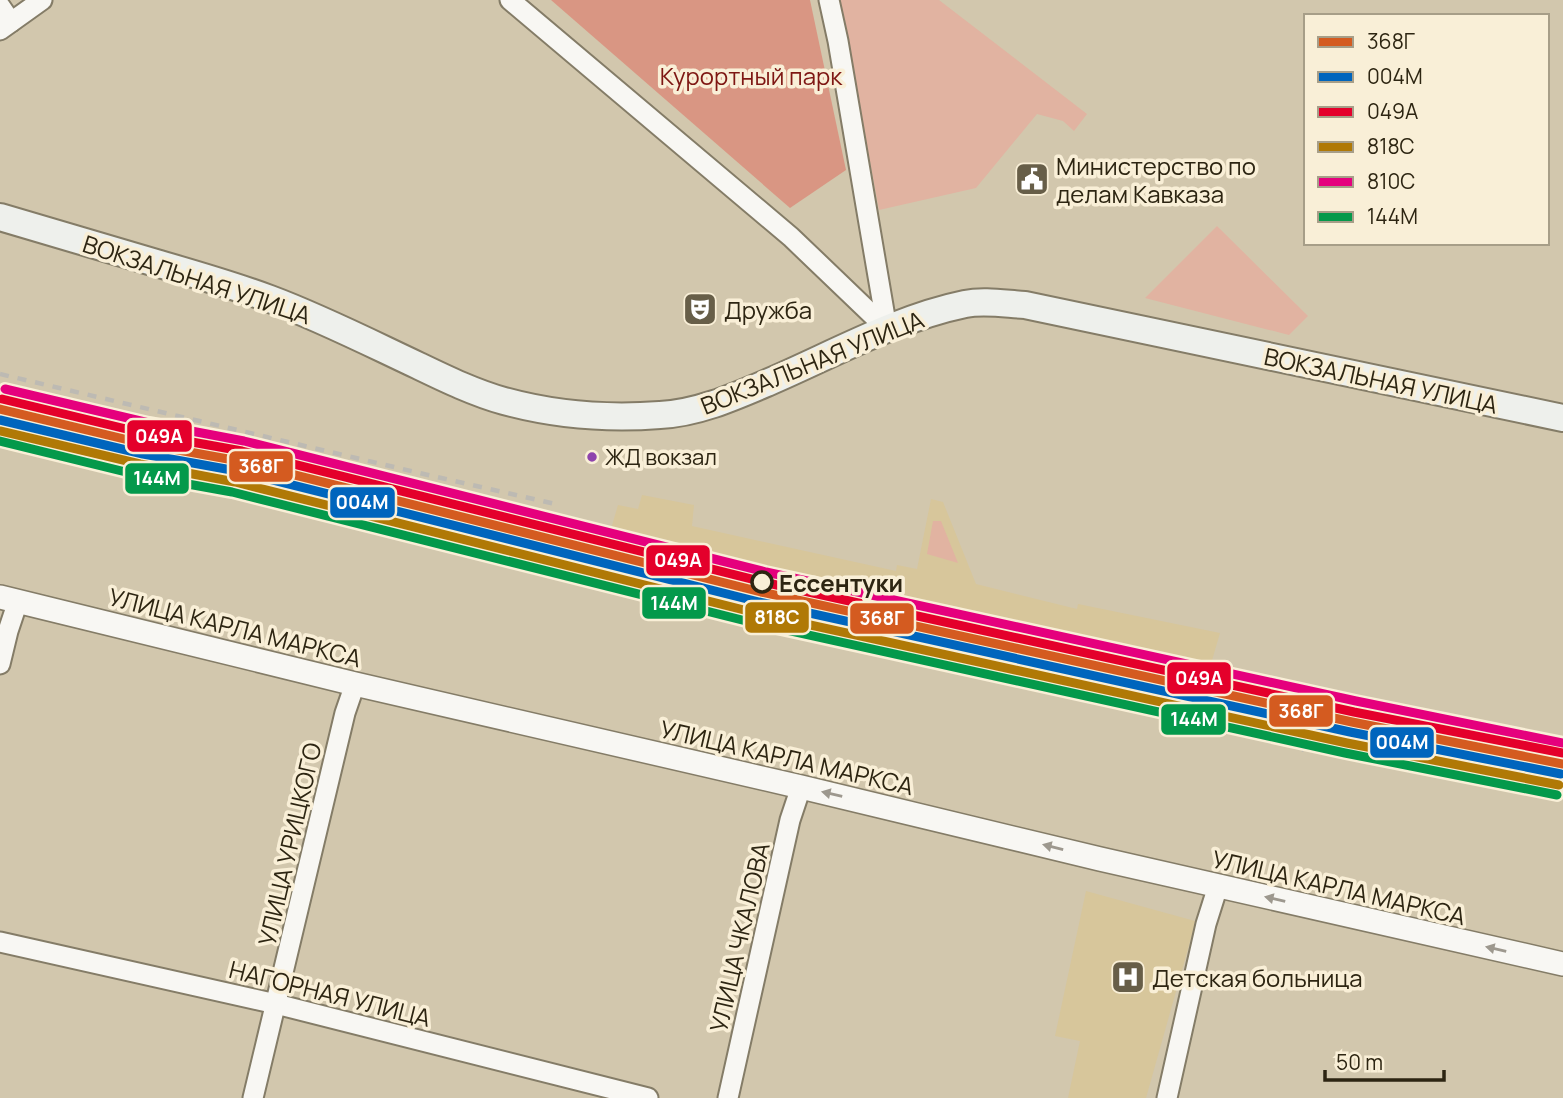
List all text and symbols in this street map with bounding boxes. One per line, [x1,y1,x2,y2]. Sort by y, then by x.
legend [1304,14,1549,245]
text: 368Г [1367,27,1415,55]
park label: Курортный парк [660,59,843,92]
text: 004М [1367,62,1423,90]
text: 049А [1367,97,1418,125]
text: 818С [1367,132,1415,160]
place label: Министерство по делам Кавказа [1056,149,1256,210]
public building icon: Министерство по делам Кавказа [1013,160,1051,198]
text: 810С [1367,167,1415,195]
text: 144М [1367,202,1418,230]
street label: ВОКЗАЛЬНАЯ УЛИЦА [79,227,315,331]
theatre icon: Дружба [681,290,719,328]
place label: Дружба [724,293,812,326]
street label: ВОКЗАЛЬНАЯ УЛИЦА [696,302,928,422]
street label: ВОКЗАЛЬНАЯ УЛИЦА [1261,339,1501,421]
line badge: 049А [126,419,193,453]
text: 049А [135,423,183,449]
place label: ЖД вокзал [605,442,717,472]
line badge: 368Г [228,450,294,483]
marker: ЖД вокзал [585,450,599,464]
text: 368Г [239,453,284,479]
line badge: 144М [124,462,190,495]
text: 144М [133,465,181,491]
line badge: 004М [329,486,396,519]
text: 004М [336,489,388,515]
line badge: 049А [645,544,711,577]
text: 049А [654,547,702,573]
place label: Ессентуки [779,566,903,599]
marker: Ессентуки [751,571,773,593]
street label: УЛИЦА КАРЛА МАРКСА [105,580,365,674]
line badge: 144М [641,586,707,620]
text: 144М [650,590,698,616]
line badge: 818С [744,601,810,634]
line badge: 368Г [849,602,915,635]
text: 818С [754,604,800,630]
text: 368Г [860,605,905,631]
line badge: 049А [1166,661,1232,695]
text: 049А [1175,665,1223,691]
line badge: 368Г [1268,694,1334,728]
text: 368Г [1279,698,1324,724]
line badge: 144М [1160,703,1227,736]
text: 144М [1170,706,1218,732]
street label: УЛИЦА КАРЛА МАРКСА [657,712,917,802]
line badge: 004М [1369,726,1435,759]
text: 004М [1376,729,1428,755]
street label: УЛИЦА УРИЦКОГО [250,739,328,949]
one-way arrow [821,788,843,799]
street label: УЛИЦА ЧКАЛОВА [701,839,777,1035]
one-way arrow [1042,841,1064,852]
street label: УЛИЦА КАРЛА МАРКСА [1209,842,1469,932]
one-way arrow [1264,893,1286,904]
one-way arrow [1485,944,1507,955]
street label: НАГОРНАЯ УЛИЦА [226,952,434,1034]
hospital icon: Детская больница [1109,958,1147,996]
place label: Детская больница [1152,961,1363,994]
scale bar [1325,1038,1444,1082]
text: 50 m [1336,1048,1383,1076]

